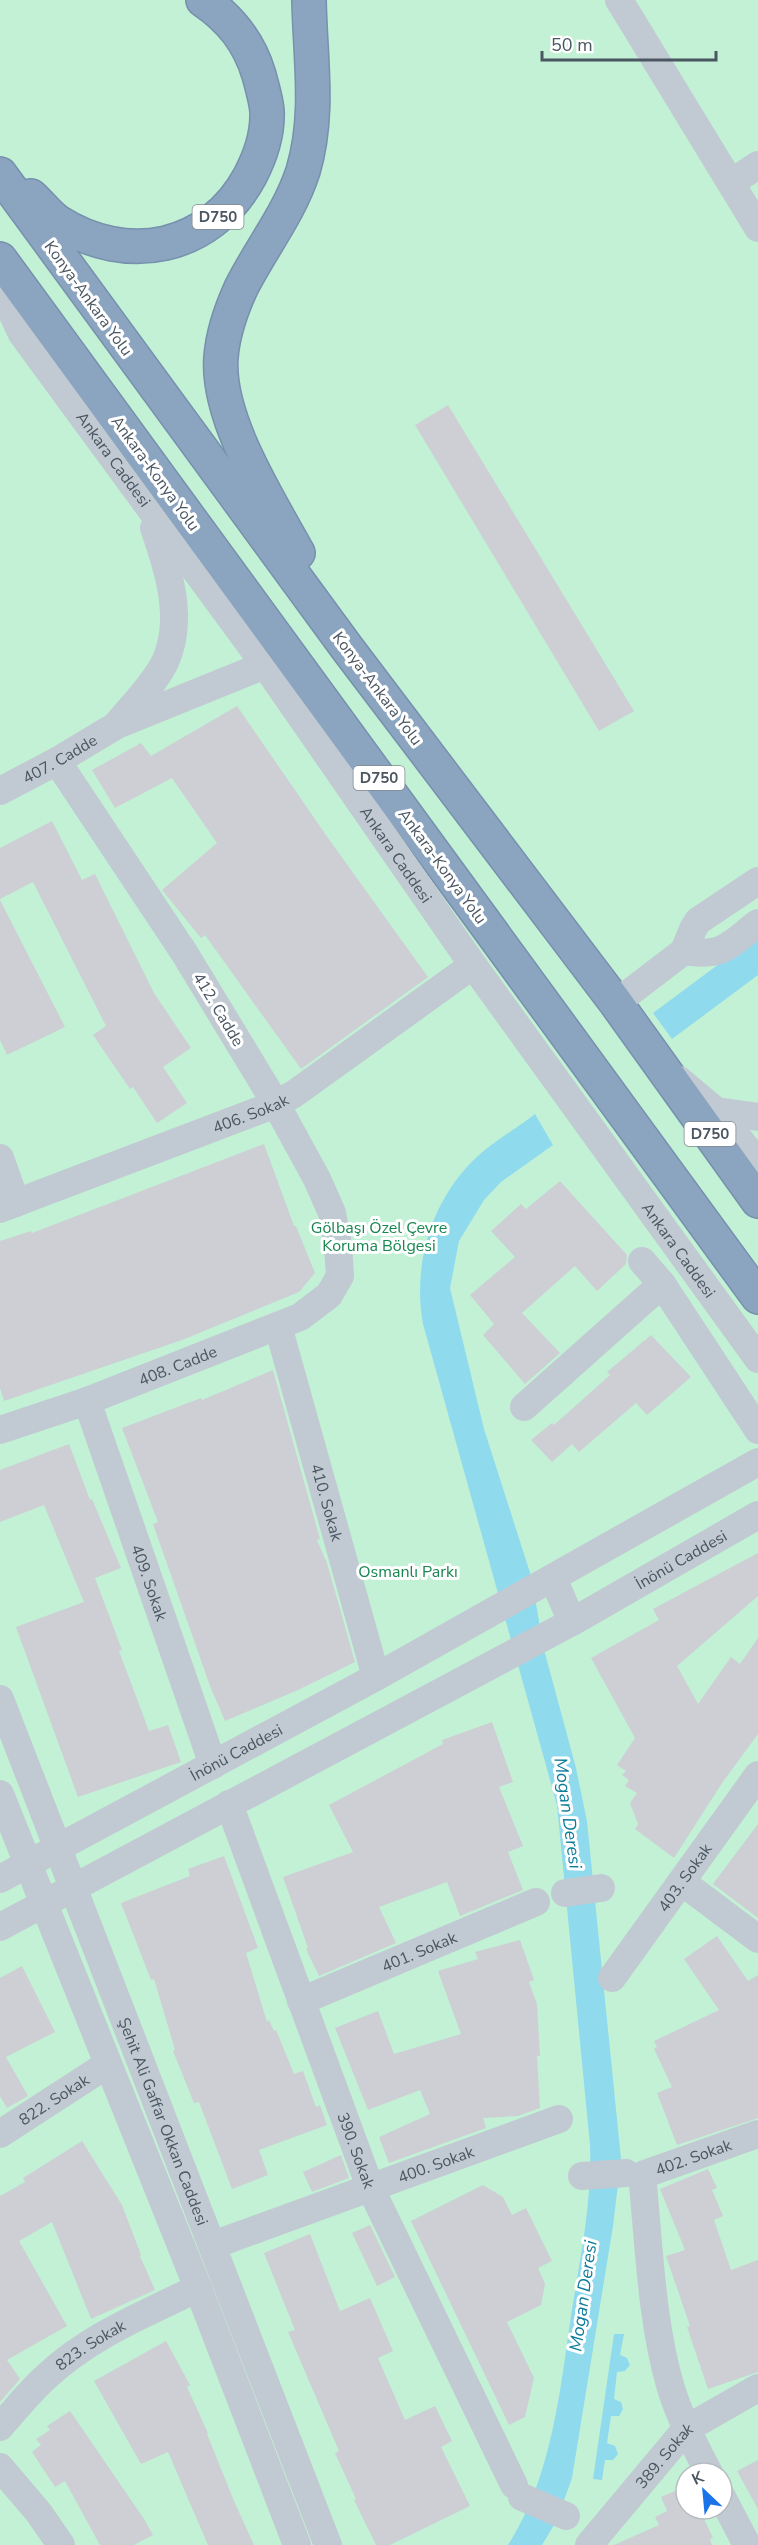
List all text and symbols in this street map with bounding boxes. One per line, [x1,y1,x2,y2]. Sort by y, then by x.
scale bar [542,24,716,62]
text: 50 m [551,33,593,57]
road number: D750 [192,205,244,229]
street label: Konya-Ankara Yolu [39,237,137,360]
street label: Ankara Caddesi [71,408,155,512]
street label: Ankara-Konya Yolu [106,412,204,536]
street label: Konya-Ankara Yolu [327,627,427,750]
street label: 407. Cadde [19,729,102,789]
road number: D750 [354,766,404,790]
street label: Ankara Caddesi [354,802,437,908]
street label: Ankara-Konya Yolu [393,805,491,929]
street label: 412. Cadde [187,968,249,1051]
street label: 406. Sokak [210,1089,294,1139]
road number: D750 [684,1122,736,1146]
street label: Ankara Caddesi [636,1198,720,1303]
park label: Gölbaşı Özel Çevre Koruma Bölgesi [311,1217,447,1257]
street label: 408. Cadde [135,1341,220,1392]
street label: 410. Sokak [305,1461,348,1545]
street label: İnönü Caddesi [632,1525,731,1595]
street label: 409. Sokak [125,1541,173,1625]
park label: Osmanlı Parkı [358,1561,458,1583]
street label: İnönü Caddesi [186,1719,287,1787]
water label: Mogan Deresi [548,1756,588,1871]
street label: 403. Sokak [653,1838,718,1917]
street label: 401. Sokak [378,1926,461,1978]
street label: Şehit Ali Gaffar Okkan Caddesi [113,2015,213,2229]
street label: 822. Sokak [15,2069,95,2131]
street label: 390. Sokak [331,2109,380,2193]
street label: 402. Sokak [652,2134,736,2181]
street label: 400. Sokak [395,2141,478,2189]
water label: Mogan Deresi [563,2238,603,2353]
street label: 823. Sokak [51,2314,131,2376]
street label: 389. Sokak [631,2417,698,2494]
north arrow [674,2461,734,2521]
text: K [688,2466,709,2491]

